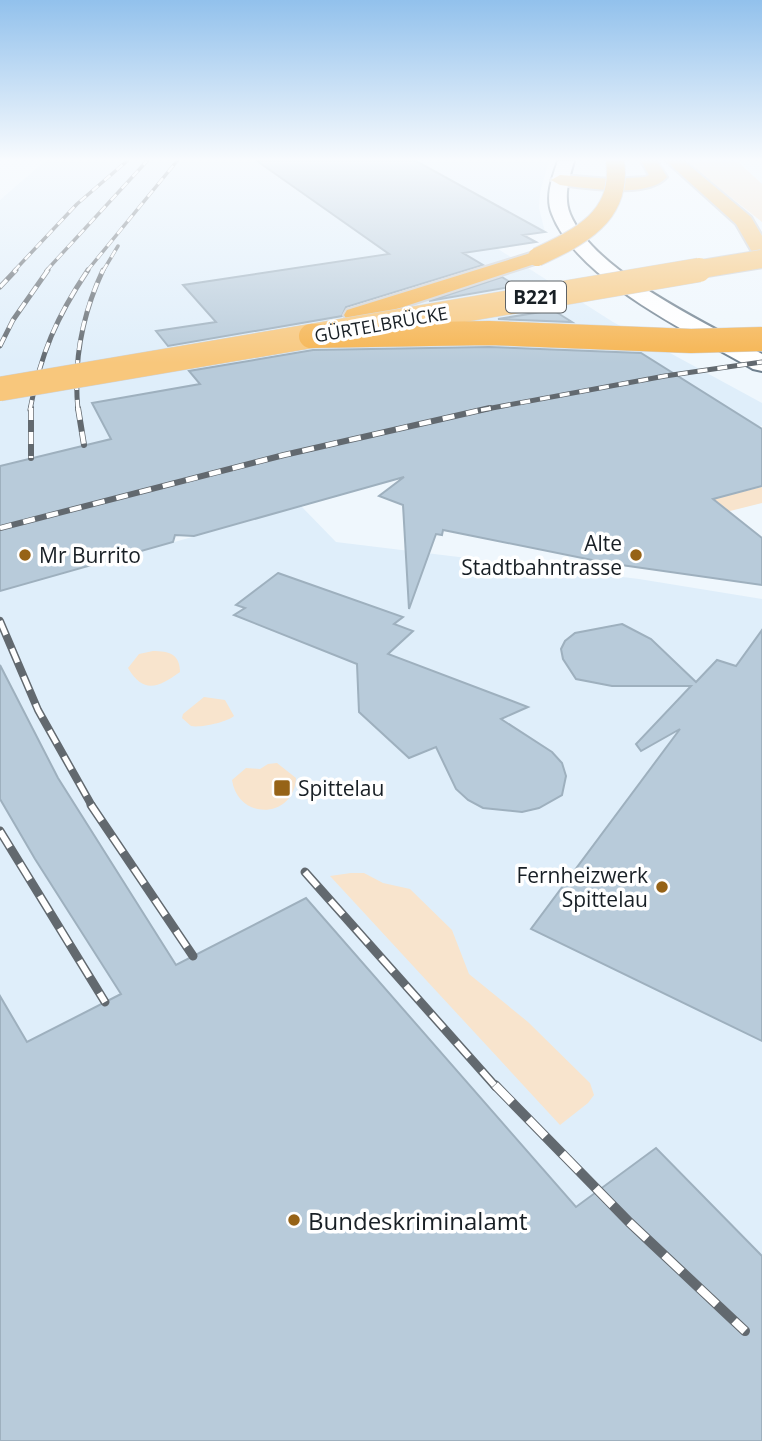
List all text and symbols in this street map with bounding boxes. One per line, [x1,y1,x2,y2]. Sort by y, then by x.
road number: B221 [506,282,566,312]
street label: GÜRTELBRÜCKE [313,300,449,348]
place label: Alte Stadtbahntrasse [461,529,622,581]
place label: Mr Burrito [39,541,141,569]
marker: Mr Burrito [17,547,33,563]
marker: Alte Stadtbahntrasse [628,547,644,563]
place label: Spittelau [298,774,384,802]
marker: Spittelau [272,778,292,798]
place label: Fernheizwerk Spittelau [516,861,648,913]
marker: Fernheizwerk Spittelau [654,879,670,895]
place label: Bundeskriminalamt [308,1204,528,1237]
marker: Bundeskriminalamt [286,1212,302,1228]

